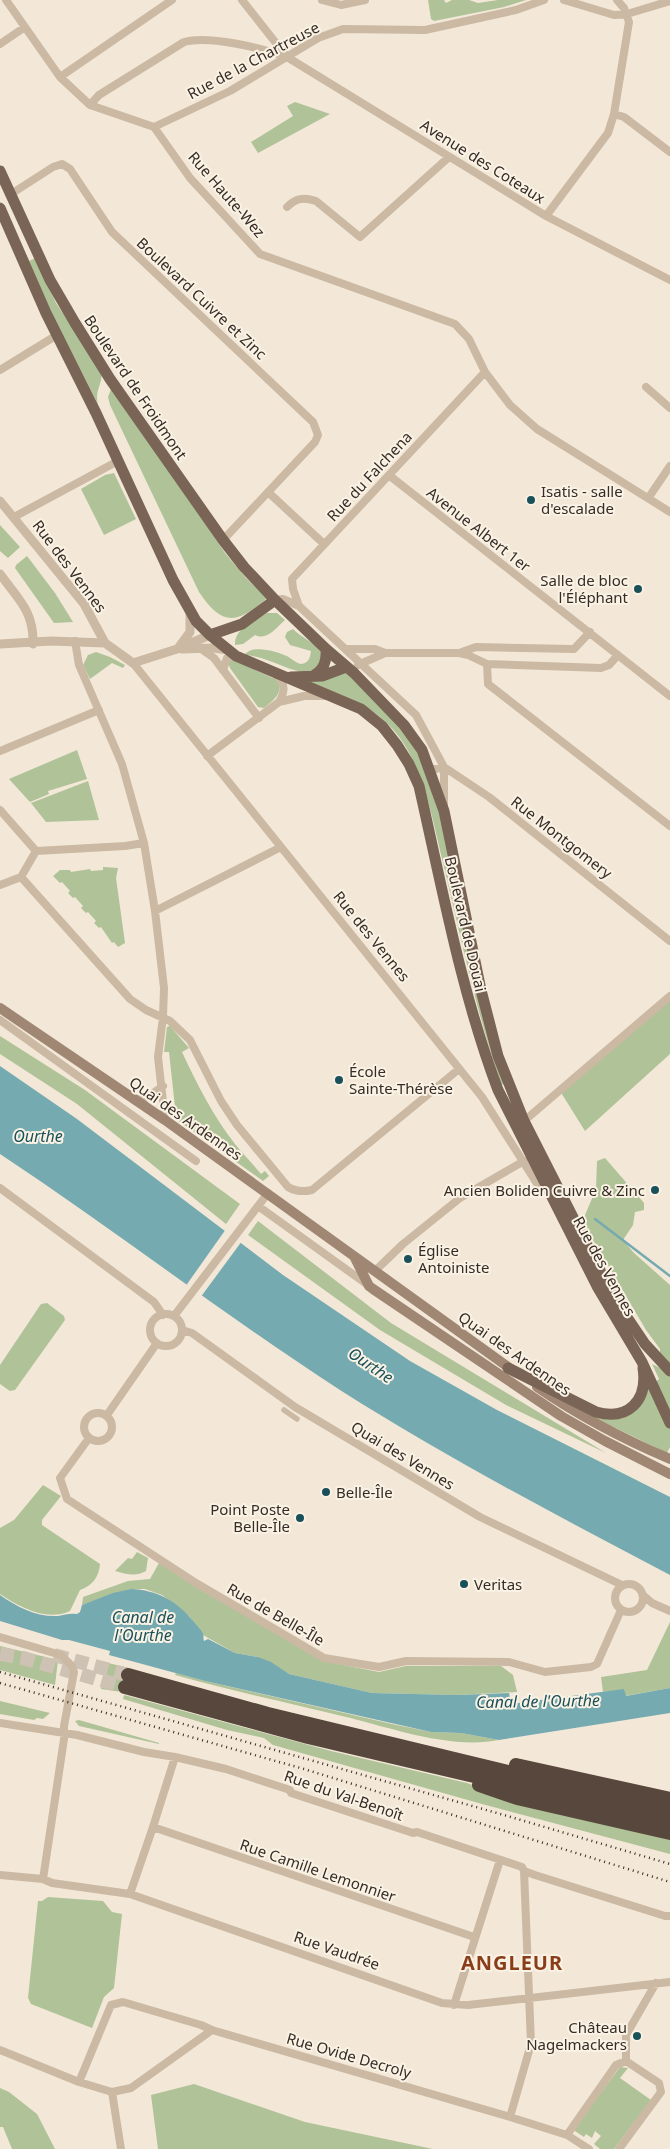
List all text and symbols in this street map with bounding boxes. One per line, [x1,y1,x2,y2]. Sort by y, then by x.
street label: Rue de la Chartreuse [184,17,322,103]
street label: Avenue des Coteaux [417,115,549,208]
street label: Rue Haute-Wez [184,147,270,241]
street label: Boulevard Cuivre et Zinc [133,233,271,363]
street label: Boulevard de Froidmont [80,311,192,464]
street label: Rue du Falchena [322,427,416,525]
place label: Isatis - salle d'escalade [541,481,623,518]
street label: Avenue Albert 1er [423,482,535,576]
marker: Isatis - salle d'escalade [525,494,537,506]
street label: Rue des Vennes [29,516,111,616]
place label: Salle de bloc l'Éléphant [540,570,629,607]
marker: Salle de bloc l'Éléphant [632,583,644,595]
street label: Rue Montgomery [507,791,617,883]
street label: Boulevard de Douai [441,854,491,994]
street label: Rue des Vennes [329,887,415,985]
place label: École Sainte-Thérèse [349,1061,453,1098]
street label: Quai des Ardennes [126,1072,246,1164]
marker: École Sainte-Thérèse [333,1074,345,1086]
water label: Ourthe [13,1125,63,1147]
place label: Ancien Boliden Cuivre & Zinc [444,1180,645,1200]
marker: Ancien Boliden Cuivre & Zinc [649,1184,661,1196]
street label: Rue des Vennes [569,1213,641,1319]
place label: Église Antoiniste [418,1240,489,1277]
marker: Église Antoiniste [402,1253,414,1265]
street label: Quai des Ardennes [455,1307,575,1399]
water label: Ourthe [344,1342,398,1388]
street label: Quai des Vennes [348,1416,458,1494]
place label: Belle-Île [336,1482,393,1502]
marker: Belle-Île [320,1486,332,1498]
place label: Point Poste Belle-Île [210,1499,290,1536]
marker: Point Poste Belle-Île [294,1512,306,1524]
place label: Veritas [474,1574,522,1594]
street label: Rue de Belle-Île [224,1578,328,1650]
marker: Veritas [458,1578,470,1590]
water label: Canal de l'Ourthe [112,1606,174,1646]
water label: Canal de l'Ourthe [476,1689,600,1713]
street label: Rue du Val-Benoît [282,1765,407,1825]
street label: Rue Camille Lemonnier [238,1834,398,1906]
street label: Rue Vaudrée [291,1926,383,1974]
district label: ANGLEUR [461,1949,563,1976]
place label: Château Nagelmackers [526,2017,627,2054]
street label: Rue Ovide Decroly [284,2028,414,2082]
marker: Château Nagelmackers [631,2030,643,2042]

